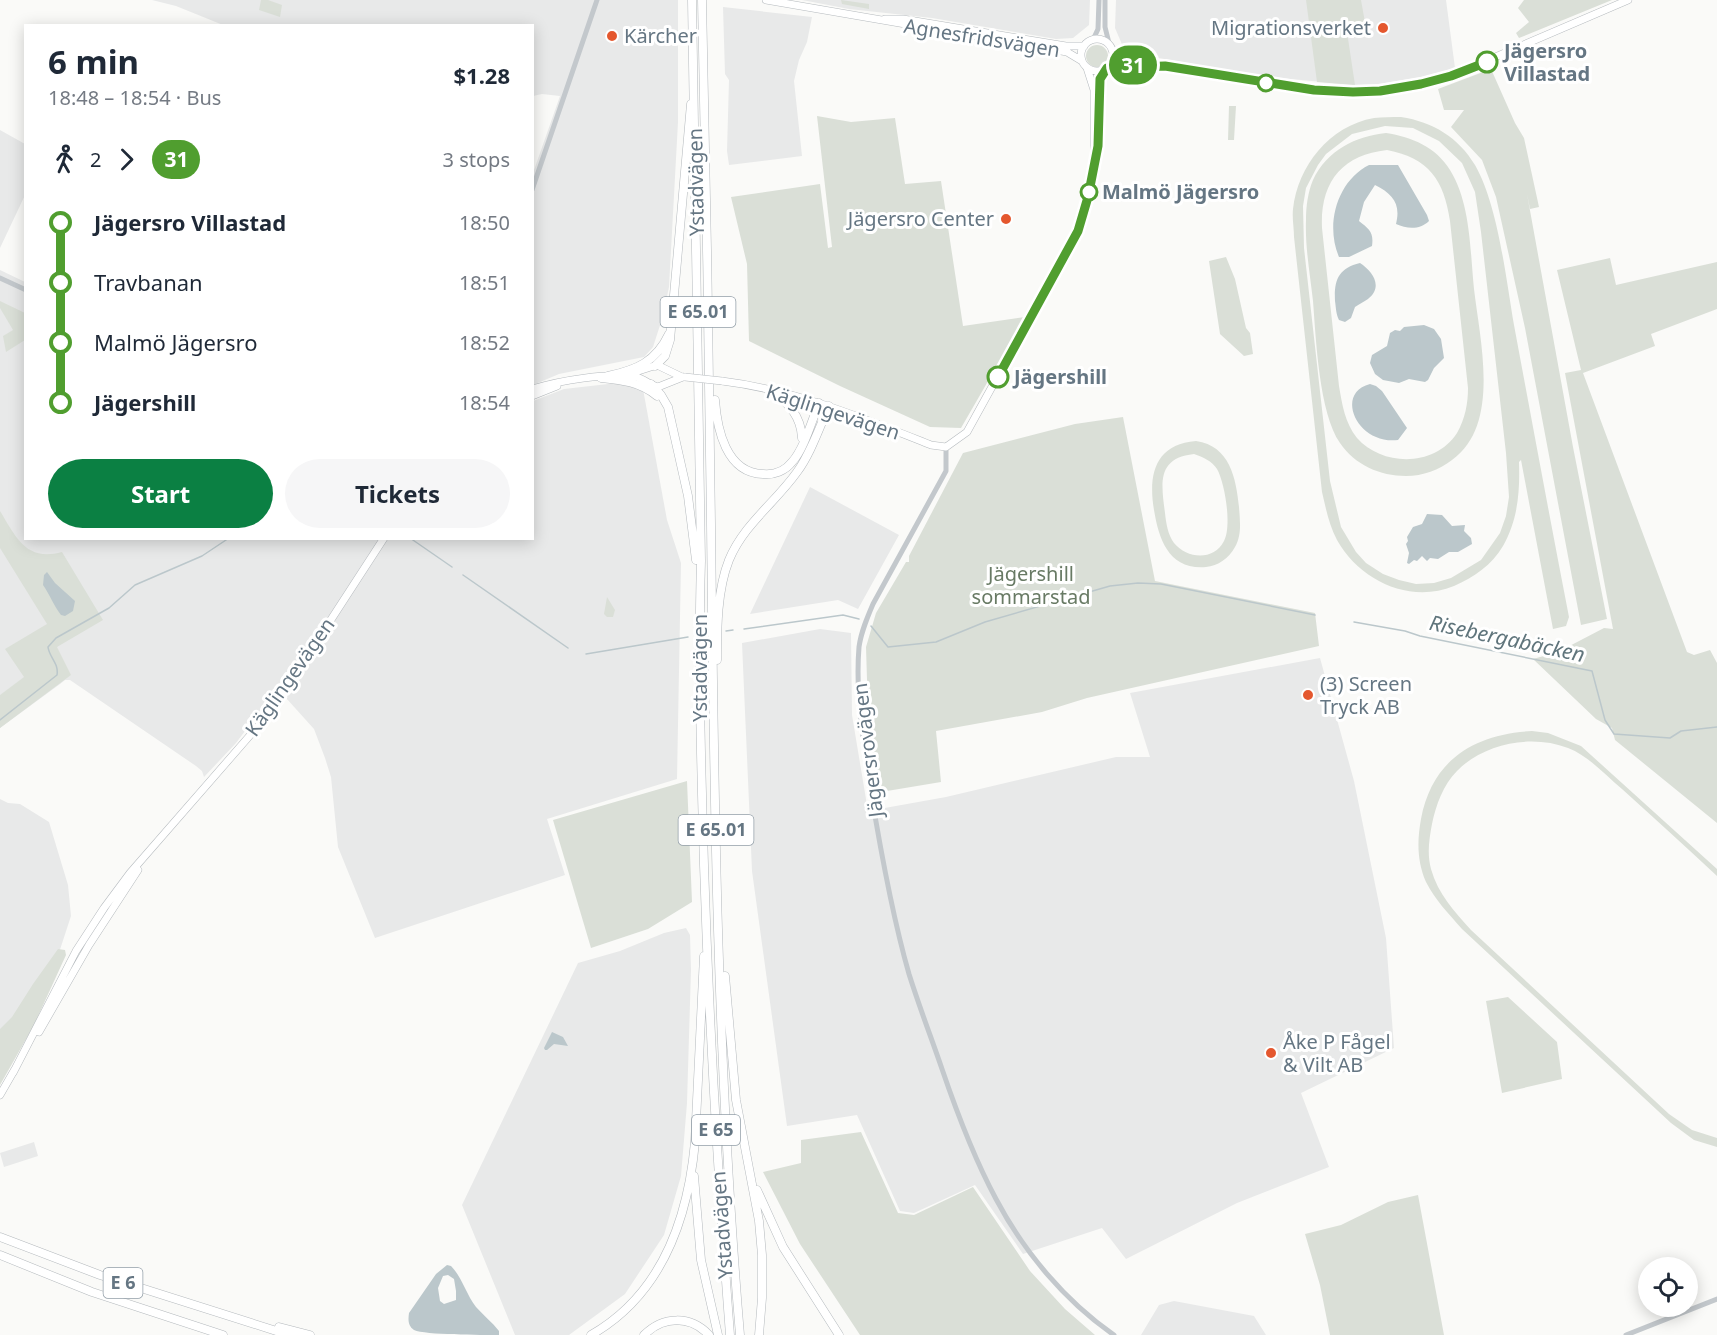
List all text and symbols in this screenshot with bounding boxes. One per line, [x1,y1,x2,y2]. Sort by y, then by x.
street label: Agnesfridsvägen [902,12,1062,63]
place label: Migrationsverket [1211,14,1371,41]
marker: Migrationsverket [1376,21,1390,35]
place label: Kärcher [624,22,697,49]
marker: Kärcher [605,29,619,43]
place label: Jägersro Villastad [1502,37,1590,87]
text: 6 min [48,39,139,84]
line badge: 31 [1106,46,1160,84]
text: 31 [1121,51,1145,79]
marker: Jägersro Villastad [1476,51,1498,73]
text: $1.28 [453,60,510,90]
unlabelled marker [1257,74,1275,92]
text: 18:48 – 18:54 · Bus [48,84,221,111]
street label: Ystadvägen [681,128,710,236]
icon: walk [48,143,81,176]
icon: forward [110,143,143,176]
text: 31 [164,145,188,173]
text: 2 [90,146,101,173]
text: 3 stops [443,146,510,173]
place label: Malmö Jägersro [1102,178,1259,205]
marker: Malmö Jägersro [1080,183,1098,201]
place label: Jägersro Center [846,205,994,232]
text: Jägersro Villastad [94,207,286,237]
text: 18:50 [459,209,510,236]
marker: Jägersro Center [999,212,1013,226]
text: Travbanan [94,267,203,297]
text: 18:51 [459,269,510,296]
road number: E 65.01 [660,297,736,327]
text: Malmö Jägersro [94,327,257,357]
text: 18:52 [459,329,510,356]
place label: Jägershill [1012,363,1107,390]
marker: Jägershill [987,366,1009,388]
street label: Käglingevägen [763,377,903,446]
text: Jägershill [94,387,196,417]
text: 18:54 [459,389,510,416]
button: Start [48,459,273,528]
button: Tickets [285,459,510,528]
park label: Jägershill sommarstad [972,560,1090,610]
water label: Risebergabäcken [1427,608,1587,668]
street label: Käglingevägen [239,612,341,741]
street label: Ystadvägen [686,614,713,722]
place label: (3) Screen Tryck AB [1320,670,1412,720]
street label: Jägersrovägen [846,681,889,821]
marker: (3) Screen Tryck AB [1301,688,1315,702]
road number: E 65.01 [678,815,754,845]
place label: Åke P Fågel & Vilt AB [1283,1028,1391,1078]
marker: Åke P Fågel & Vilt AB [1264,1046,1278,1060]
road number: E 65 [692,1115,740,1145]
street label: Ystadvägen [704,1170,739,1280]
map controls [1638,1257,1698,1317]
button: locate [1638,1257,1698,1317]
road number: E 6 [104,1268,142,1298]

